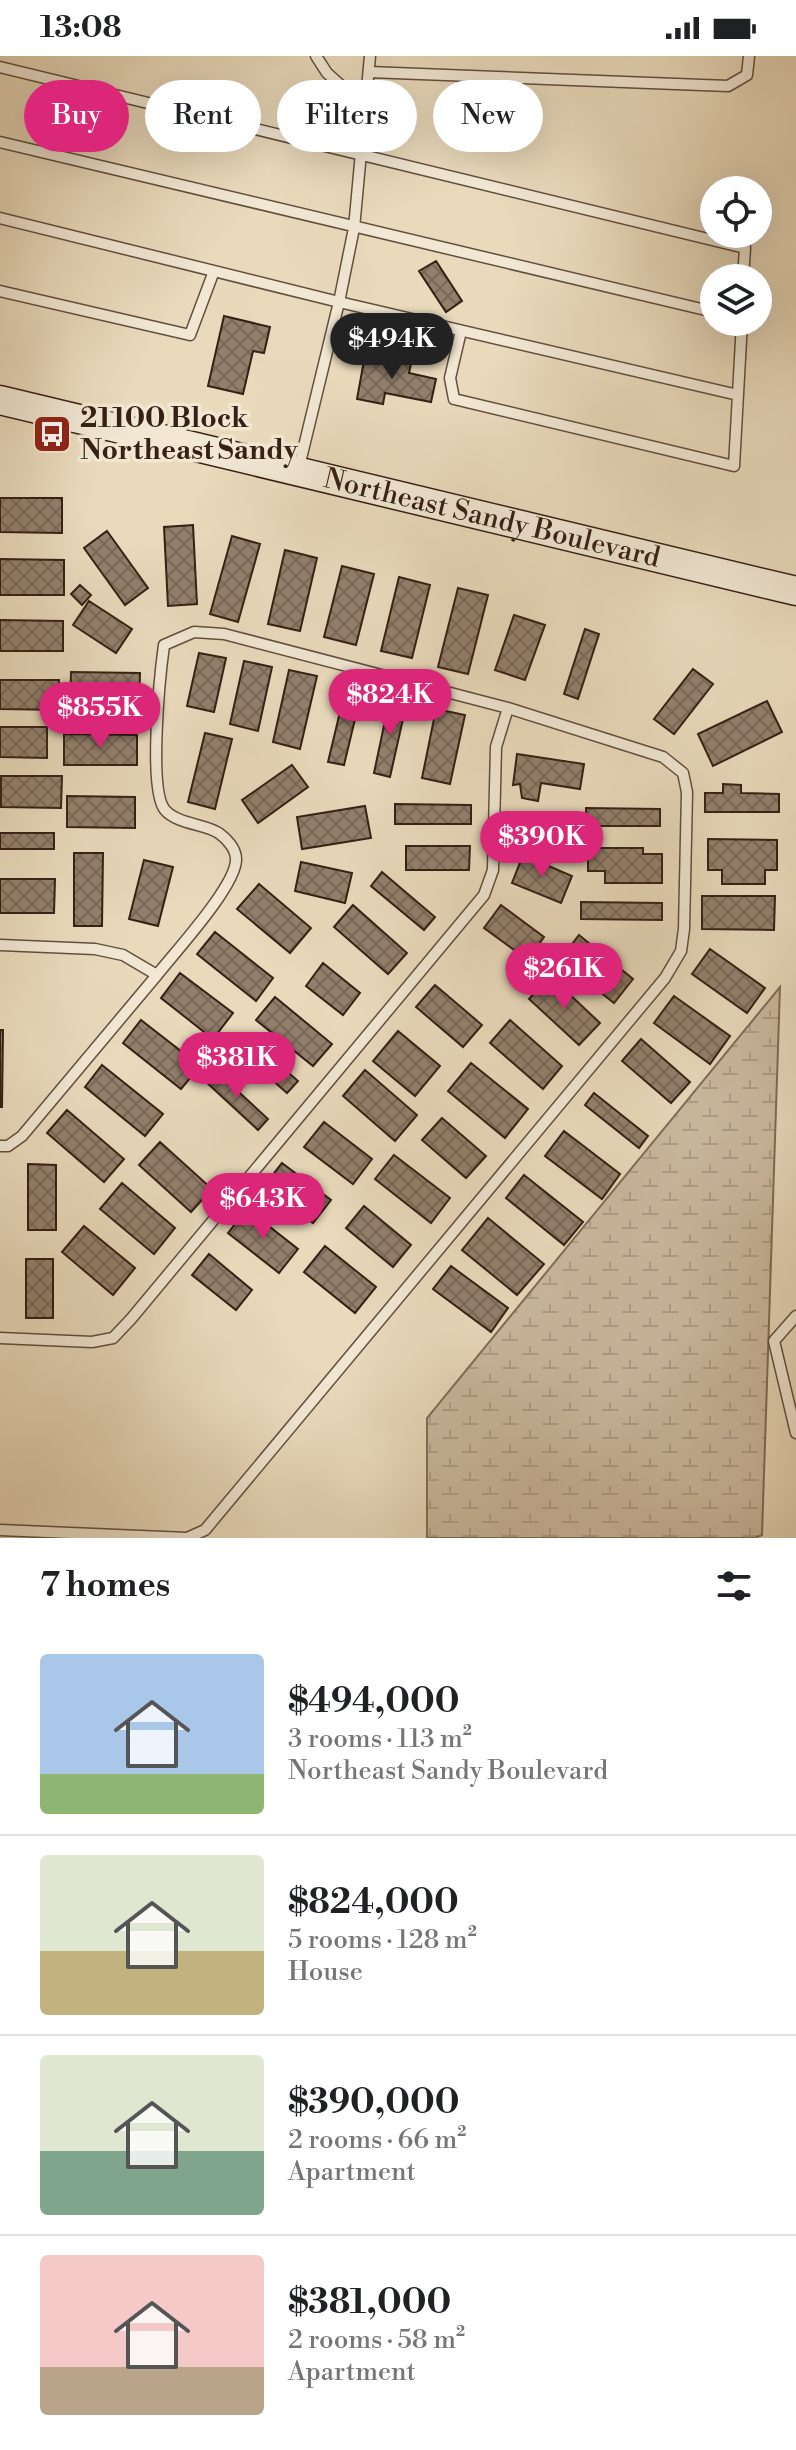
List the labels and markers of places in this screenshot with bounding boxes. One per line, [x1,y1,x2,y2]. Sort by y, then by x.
pin: $494K [336,313,448,381]
place label: 21100 Block Northeast Sandy [80,401,299,468]
bus stop icon: 21100 Block Northeast Sandy [31,413,73,455]
pin: $824K [334,669,446,737]
pin: $855K [44,682,156,750]
pin: $390K [486,811,598,879]
pin: $261K [508,943,620,1011]
pin: $381K [181,1032,293,1100]
pin: $643K [207,1173,319,1241]

